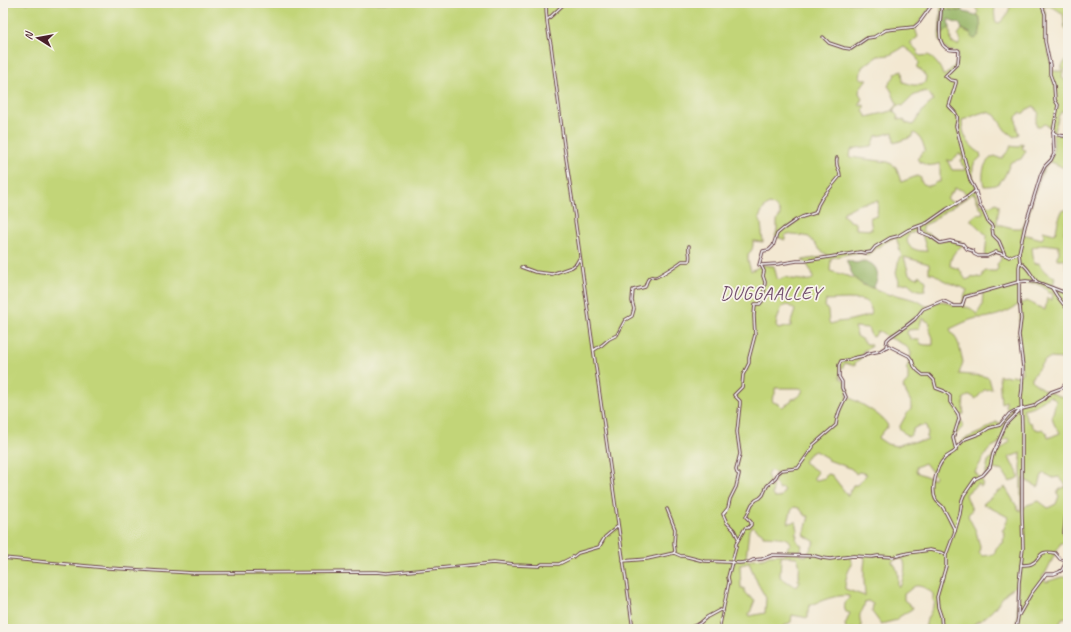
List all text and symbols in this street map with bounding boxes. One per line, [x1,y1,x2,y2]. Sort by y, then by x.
north arrow [18,18,58,58]
text: N [21,29,36,41]
district label: DUGGAALLEY [720,281,824,305]

